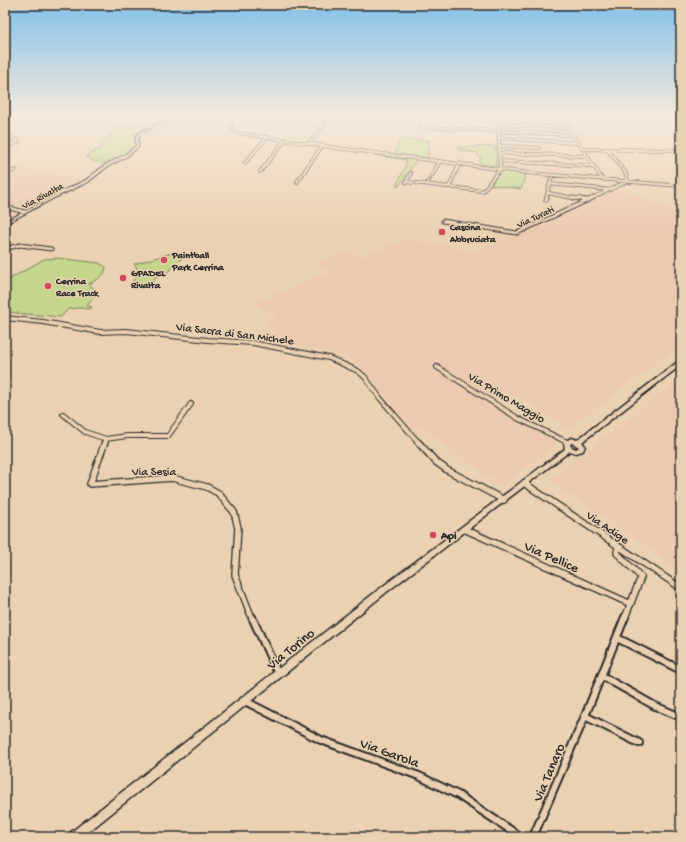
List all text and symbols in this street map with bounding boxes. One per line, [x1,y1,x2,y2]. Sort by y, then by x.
street label: Via Rivalta [19,181,66,213]
street label: Via Turati [514,204,556,232]
place label: Cascina Abbruciata [449,222,497,246]
marker: Cascina Abbruciata [437,227,447,237]
place label: Paintball Park Cerrina [171,250,225,274]
marker: Paintball Park Cerrina [159,255,169,265]
place label: GPADEL Rivalta [130,268,166,292]
marker: GPADEL Rivalta [118,273,128,283]
place label: Cerrina Race Track [55,276,100,300]
marker: Cerrina Race Track [43,281,53,291]
street label: Via Sacra di San Michele [174,321,295,349]
street label: Via Primo Maggio [464,370,547,427]
street label: Via Sesia [131,466,176,480]
street label: Via Adige [582,509,632,548]
marker: Api [428,530,438,540]
place label: Api [440,530,457,544]
street label: Via Pellice [520,538,582,578]
street label: Via Torino [263,626,319,675]
street label: Via Garola [356,735,422,773]
street label: Via Tanaro [530,741,570,806]

